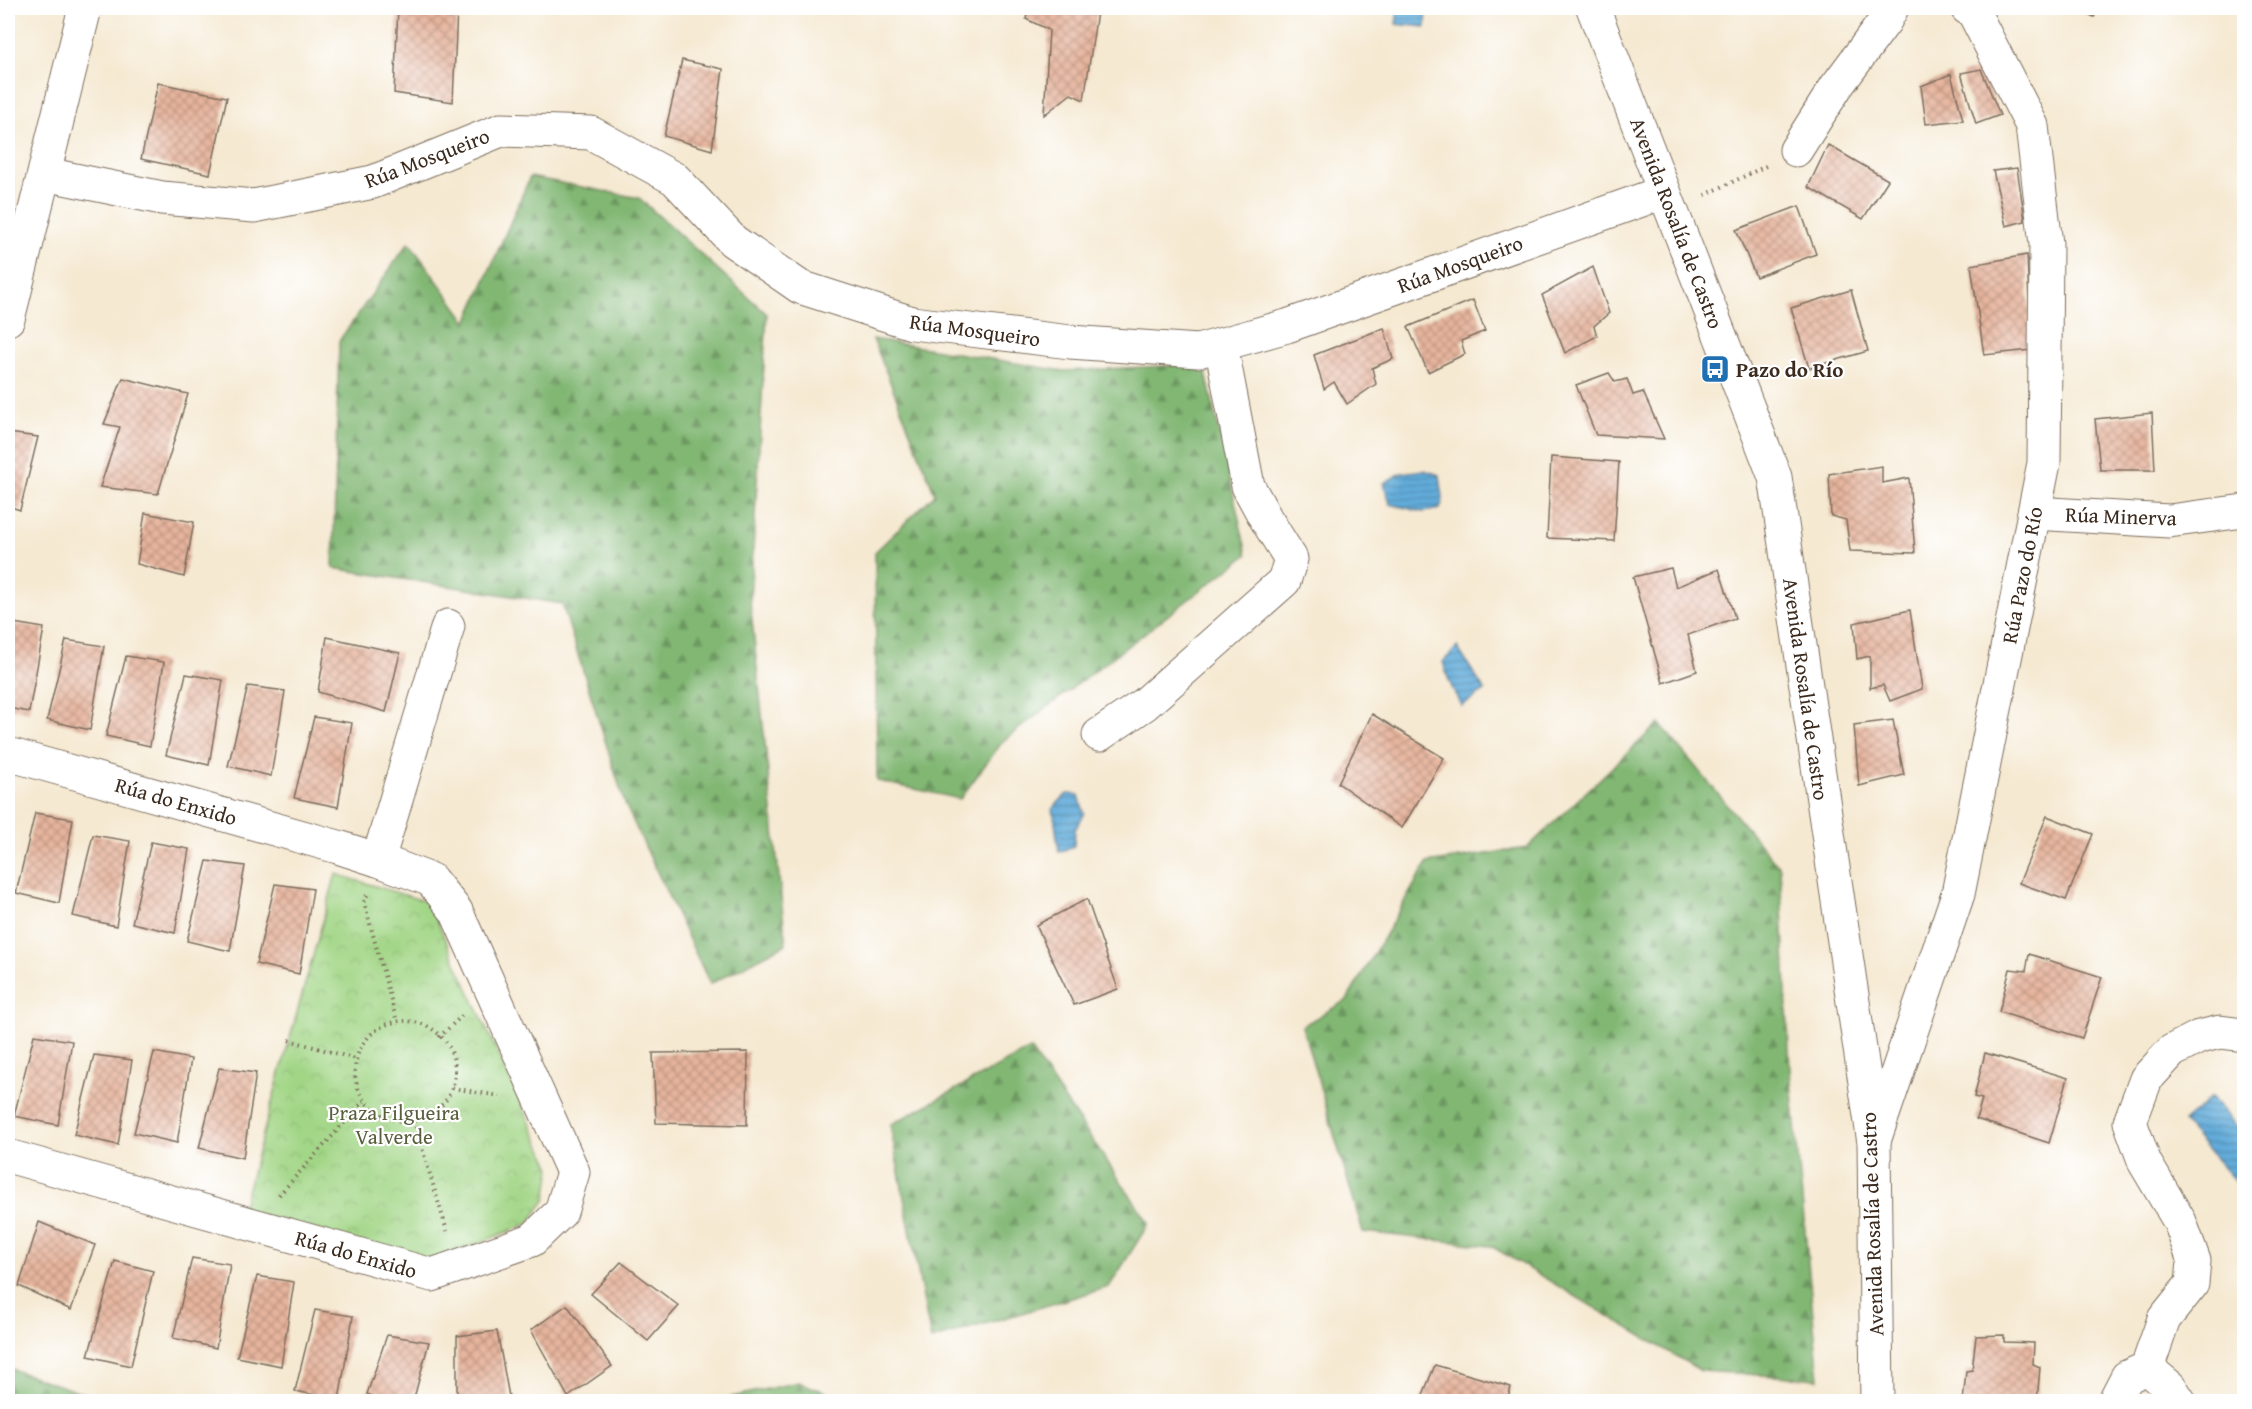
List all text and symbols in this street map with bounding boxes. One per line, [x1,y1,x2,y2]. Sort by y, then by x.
street label: Avenida Rosalía de Castro [1622,113,1732,333]
street label: Rúa Mosqueiro [360,120,494,196]
street label: Rúa Mosqueiro [1393,227,1527,301]
street label: Rúa Mosqueiro [908,306,1042,354]
bus stop icon: Pazo do Río [1699,353,1731,385]
place label: Pazo do Río [1736,354,1843,385]
street label: Rúa Minerva [2065,499,2177,533]
street label: Rúa Pazo do Río [1994,504,2050,646]
street label: Avenida Rosalía de Castro [1775,576,1837,802]
street label: Rúa do Enxido [111,769,241,833]
park label: Praza Filgueira Valverde [328,1097,460,1152]
street label: Avenida Rosalía de Castro [1853,1111,1891,1337]
street label: Rúa do Enxido [291,1222,421,1286]

